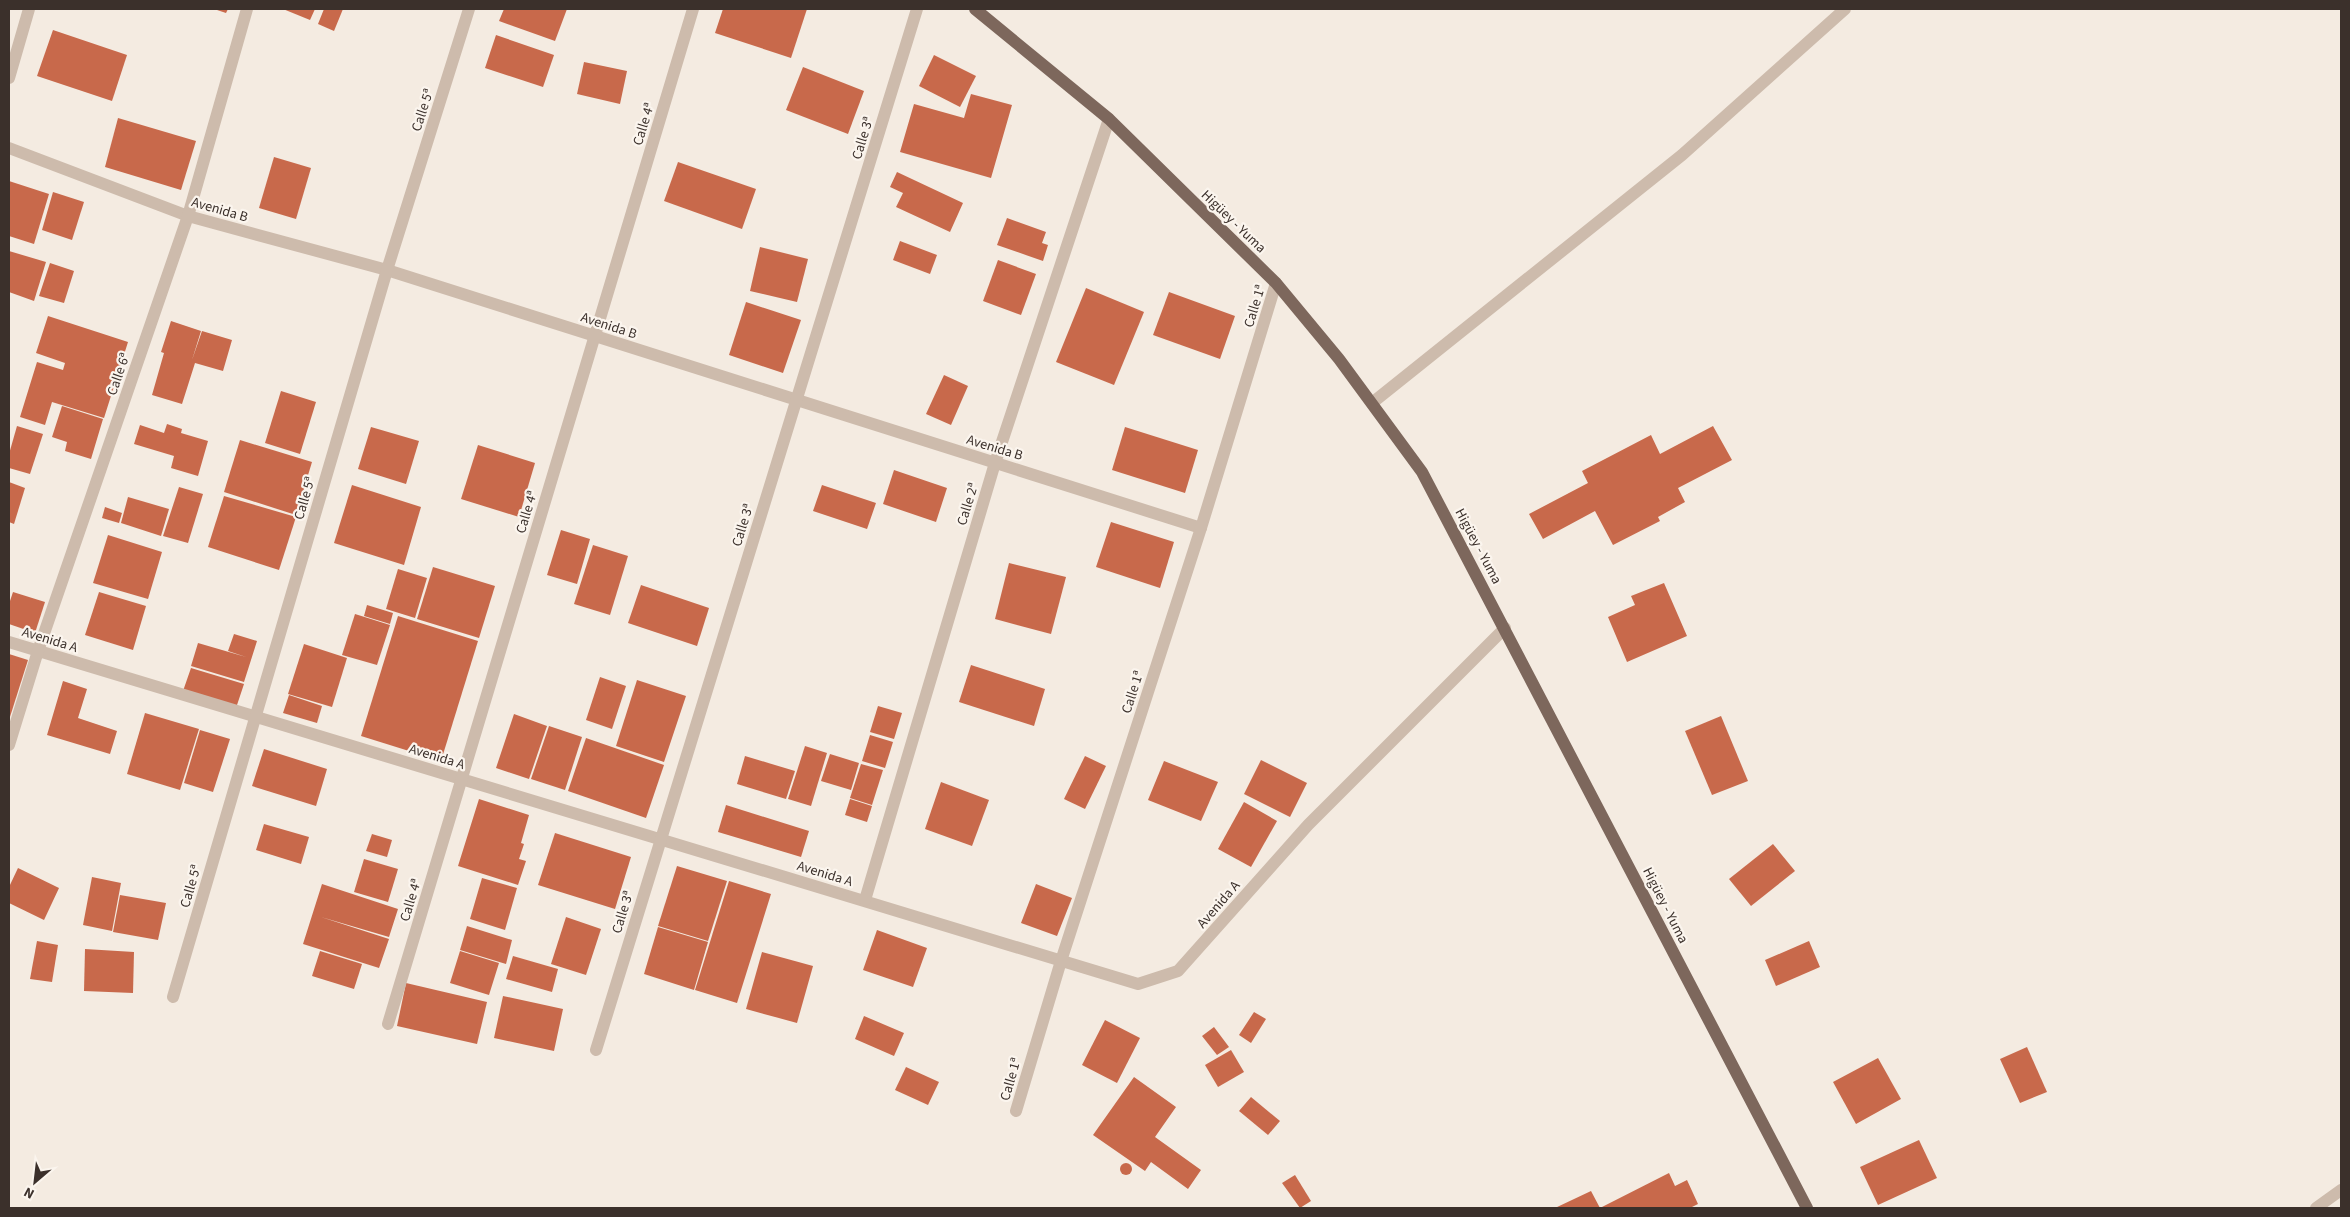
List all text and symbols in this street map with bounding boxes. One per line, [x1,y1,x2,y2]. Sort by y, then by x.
street label: Calle 5ª [407,86,439,134]
street label: Calle 4ª [628,100,660,148]
street label: Calle 3ª [847,114,879,162]
street label: Higüey - Yuma [1196,186,1270,258]
street label: Avenida B [189,192,250,228]
street label: Calle 1ª [1239,282,1271,330]
street label: Avenida B [578,307,639,344]
street label: Calle 6ª [102,350,136,398]
street label: Avenida B [964,430,1025,466]
street label: Calle 5ª [289,474,321,522]
street label: Calle 2ª [952,480,984,528]
street label: Calle 4ª [511,488,543,536]
street label: Calle 3ª [727,501,759,549]
street label: Higüey - Yuma [1450,505,1506,588]
street label: Avenida A [19,622,80,658]
street label: Calle 1ª [1117,668,1149,716]
street label: Avenida A [406,739,467,775]
street label: Avenida A [794,856,855,892]
street label: Calle 5ª [175,862,207,910]
street label: Higüey - Yuma [1637,864,1693,947]
street label: Calle 4ª [395,876,427,924]
street label: Avenida A [1192,876,1245,933]
street label: Calle 3ª [607,888,639,936]
street label: Calle 1ª [995,1055,1027,1103]
north arrow [10,1157,60,1207]
text: N [21,1182,38,1204]

